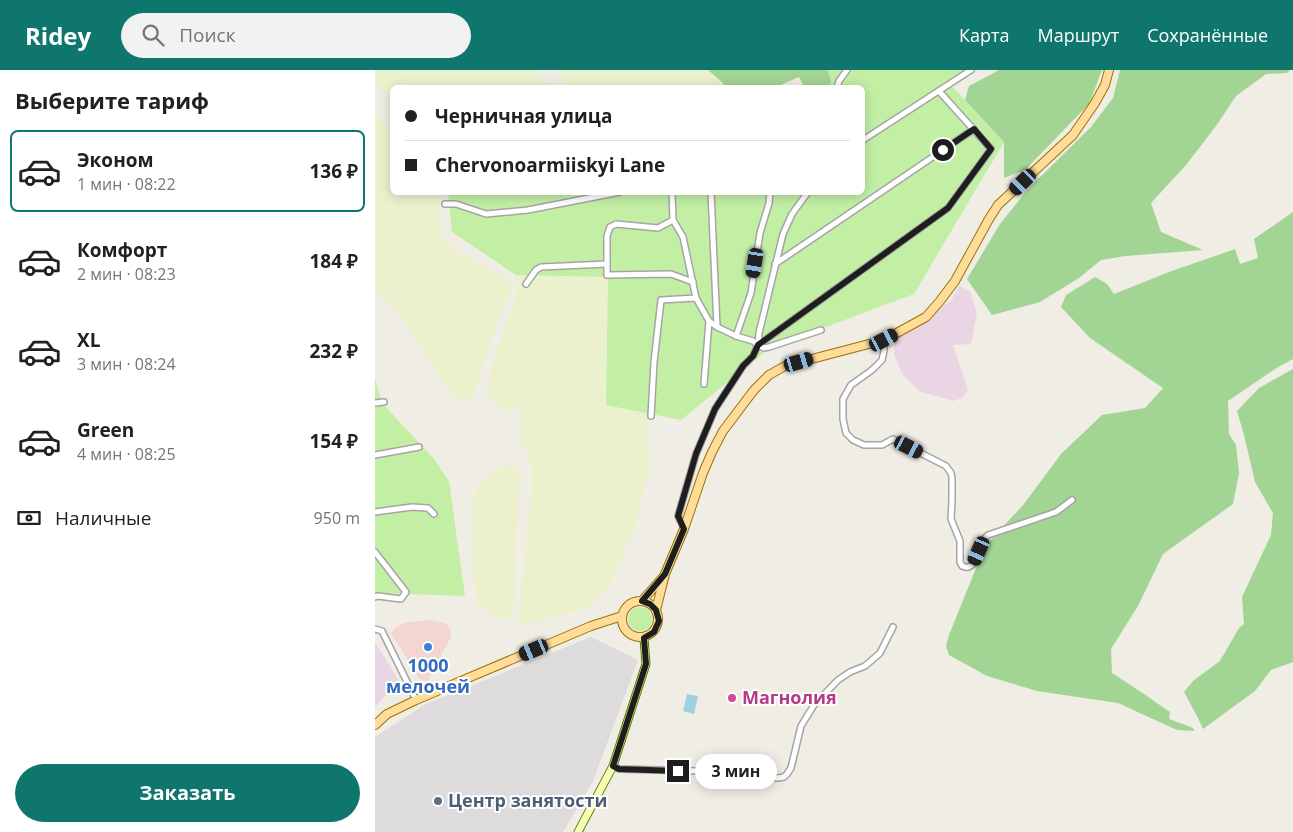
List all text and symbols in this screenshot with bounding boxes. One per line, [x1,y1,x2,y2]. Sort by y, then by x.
search box [121,13,471,58]
text: Ridey [25,19,91,52]
icon: search [139,21,167,49]
text: Поиск [179,22,235,48]
text: Карта [959,23,1009,47]
text: Маршрут [1037,23,1119,47]
text: Сохранённые [1147,23,1268,47]
text: Выберите тариф [15,85,209,115]
text: Черничная улица [435,103,612,129]
route start [932,139,954,161]
text: Эконом [77,147,154,173]
icon: car [17,149,62,194]
text: Chervonoarmiiskyi Lane [435,152,665,178]
text: 136 ₽ [309,158,358,184]
car [1006,166,1039,198]
text: 1 мин · 08:22 [77,173,176,195]
text: Комфорт [77,237,167,263]
icon: car [17,239,62,284]
car [745,247,764,279]
text: 184 ₽ [309,248,358,274]
text: 2 мин · 08:23 [77,263,176,285]
text: XL [77,327,100,353]
car [867,327,900,353]
icon: car [17,329,62,374]
text: 232 ₽ [309,338,358,364]
car [782,351,815,373]
text: 3 мин · 08:24 [77,353,176,375]
text: Green [77,417,134,443]
icon: car [17,419,62,464]
text: 154 ₽ [309,428,358,454]
car [892,434,925,460]
text: 4 мин · 08:25 [77,443,176,465]
icon: cash [15,504,43,532]
text: Наличные [55,505,151,531]
text: 950 m [314,507,360,529]
car [966,534,991,568]
car [517,637,550,663]
marker: 1000 мелочей [422,641,434,653]
place label: 1000 мелочей [386,653,470,698]
place label: Магнолия [742,685,837,709]
marker: Магнолия [726,692,738,704]
callout: 3 мин [695,754,778,788]
route end [667,760,689,782]
text: 3 мин [712,760,760,782]
button: Заказать [15,764,360,822]
place label: Центр занятости [448,788,607,812]
marker: Центр занятости [432,795,444,807]

